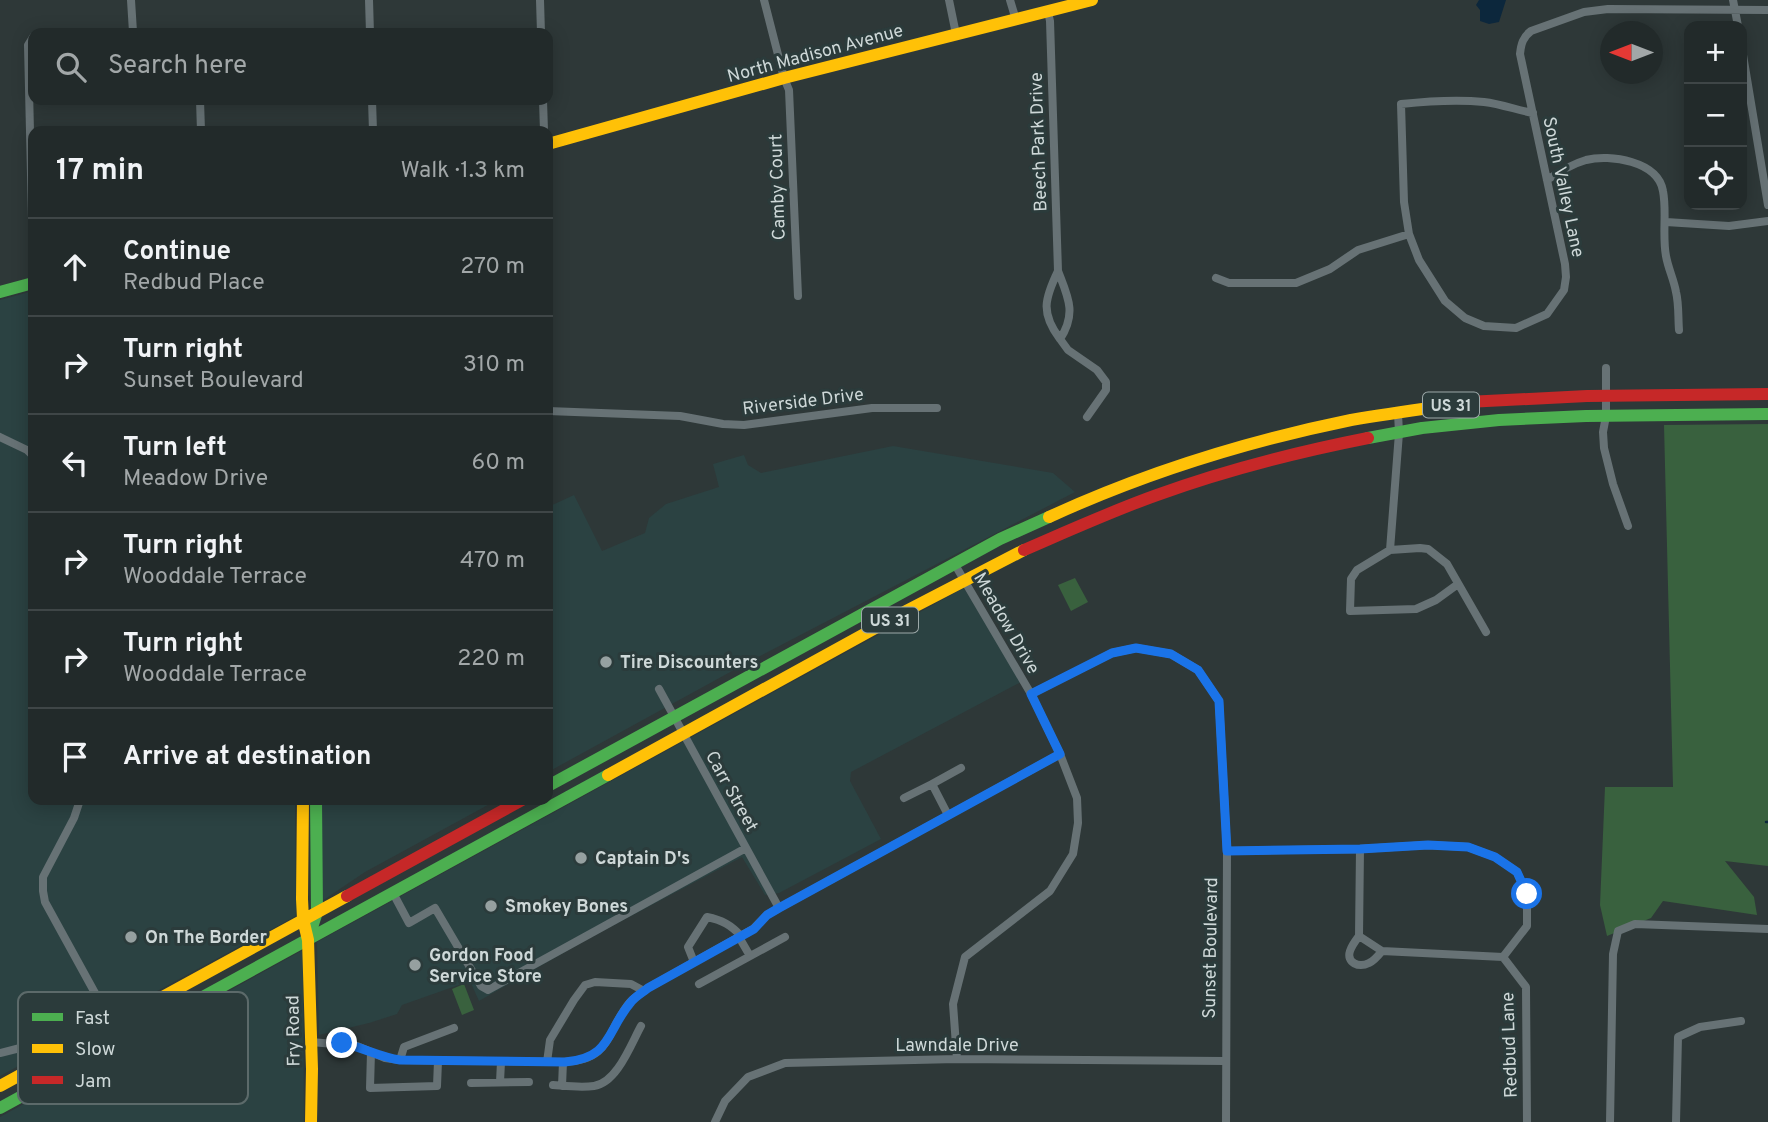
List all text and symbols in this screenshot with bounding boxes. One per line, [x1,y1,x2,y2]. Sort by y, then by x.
street label: North Madison Avenue [725,20,906,89]
north arrow [1600,21,1663,84]
map controls [1684,21,1747,210]
button: + [1684,21,1747,84]
search box [28,28,553,105]
icon: search [52,48,90,86]
text: Search here [108,50,247,83]
street label: Beech Park Drive [1026,72,1053,212]
button: − [1684,84,1747,147]
street label: South Valley Lane [1536,115,1589,260]
street label: Camby Court [765,133,792,241]
button: locate [1684,147,1747,210]
text: 17 min [56,153,144,190]
text: Walk · 1.3 km [400,157,525,186]
text: Continue [123,236,231,269]
icon: ahead [56,248,94,286]
text: 270 m [460,253,525,282]
text: Redbud Place [123,269,265,298]
text: Turn right [123,334,243,367]
icon: right [56,346,94,384]
text: 310 m [463,351,525,380]
text: Sunset Boulevard [123,367,304,396]
street label: Riverside Drive [741,384,865,421]
road number: US 31 [1423,392,1479,418]
text: Turn left [123,432,227,465]
icon: left [56,444,94,482]
text: 60 m [472,449,525,478]
text: Meadow Drive [123,465,268,494]
text: Turn right [123,530,243,563]
icon: right [56,542,94,580]
text: 470 m [460,547,525,576]
text: Wooddale Terrace [123,563,307,592]
street label: Meadow Drive [967,569,1044,679]
road number: US 31 [862,608,918,632]
text: Turn right [123,628,243,661]
icon: right [56,640,94,678]
text: 220 m [457,645,525,674]
place label: Tire Discounters [620,652,758,675]
marker: Tire Discounters [598,654,614,670]
text: Wooddale Terrace [123,661,307,690]
icon: arrive [56,738,94,776]
text: Arrive at destination [123,741,371,774]
street label: Carr Street [699,747,762,836]
place label: Captain D's [595,848,690,871]
marker: Captain D's [573,850,589,866]
street label: Sunset Boulevard [1199,877,1224,1019]
route start [1511,878,1542,909]
place label: Smokey Bones [505,896,628,919]
marker: Smokey Bones [483,898,499,914]
place label: On The Border [145,927,267,950]
marker: On The Border [123,929,139,945]
place label: Gordon Food Service Store [429,945,542,989]
marker: Gordon Food Service Store [407,957,423,973]
legend [18,992,248,1104]
street label: Redbud Lane [1497,992,1524,1098]
street label: Fry Road [282,995,307,1067]
text: Fast [75,1007,110,1031]
route end [326,1027,357,1058]
street label: Lawndale Drive [895,1035,1019,1058]
text: Slow [75,1038,115,1062]
text: Jam [75,1070,112,1094]

